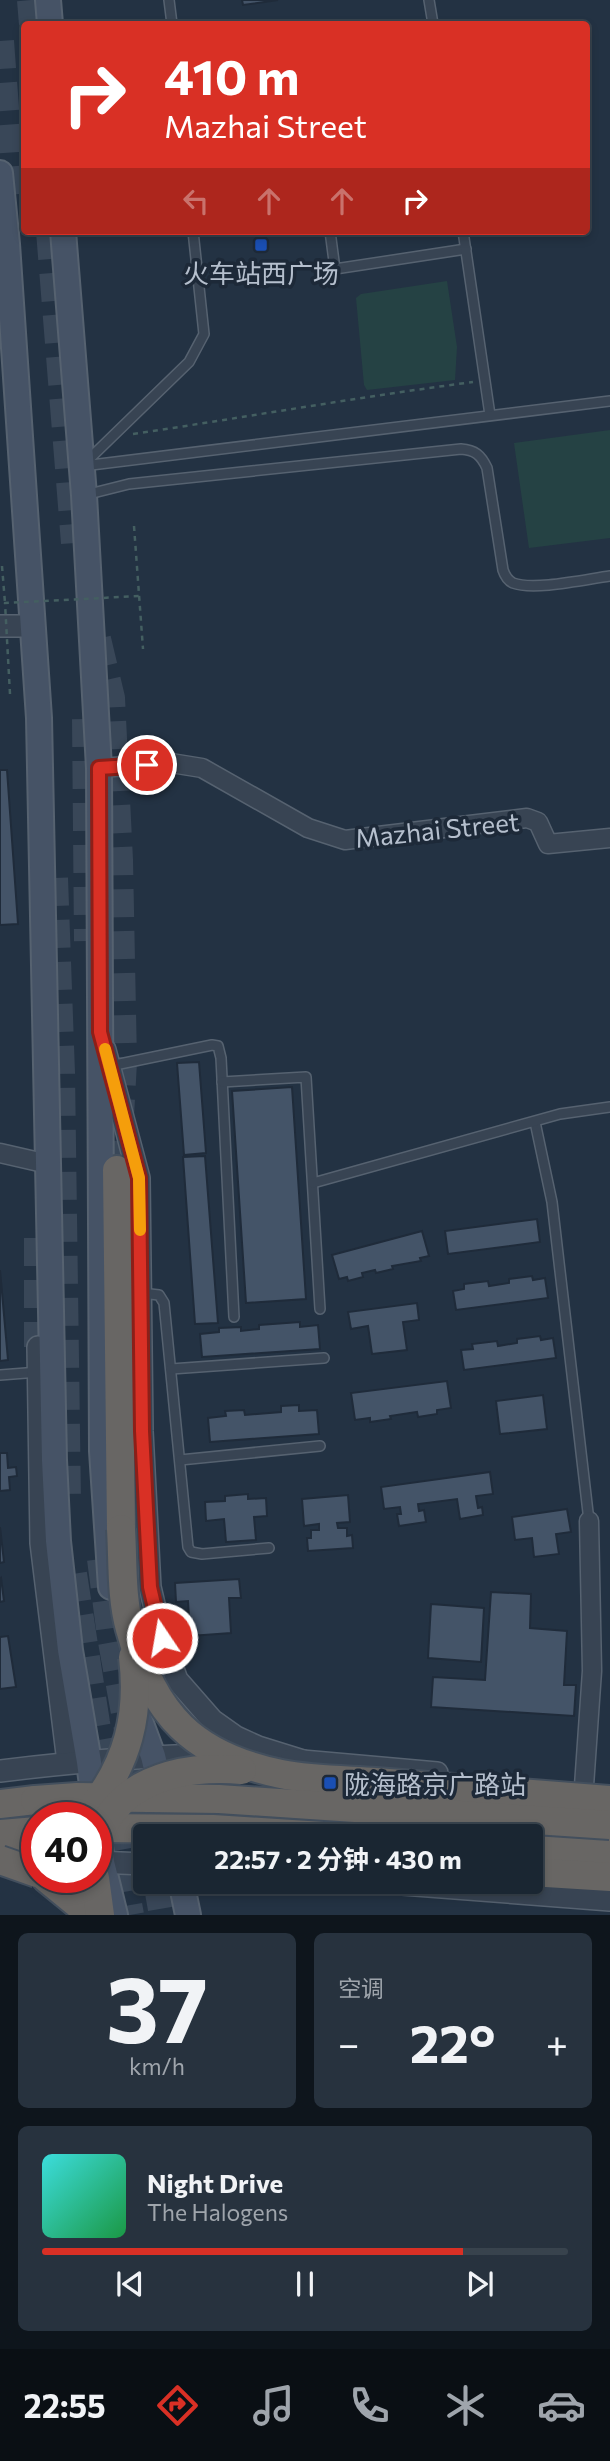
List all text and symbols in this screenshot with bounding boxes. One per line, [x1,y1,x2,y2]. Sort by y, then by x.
text: 410 m [164,45,299,105]
icon: right [49,49,140,140]
text: Mazhai Street [164,105,367,145]
icon: left [177,182,215,220]
icon: ahead [250,182,288,220]
icon: ahead [323,182,361,220]
icon: right [396,182,434,220]
marker: 火车站西广场 [253,237,269,253]
place label: 火车站西广场 [183,257,339,288]
pin [117,735,177,795]
icon: arrive [128,746,166,784]
street label: Mazhai Street [353,805,521,853]
position arrow [125,1601,199,1675]
place label: 陇海路京广路站 [344,1768,526,1799]
marker: 陇海路京广路站 [322,1775,338,1791]
speed limit sign: 40 [21,1802,112,1893]
text: 22:57 · 2 分钟 · 430 m [214,1843,462,1874]
text: 37 [106,1950,208,2062]
text: 空调 [338,1974,384,2002]
text: 22° [410,2010,495,2074]
text: − [338,2019,360,2066]
text: + [546,2019,568,2066]
text: km/h [129,2052,185,2080]
text: Night Drive [147,2167,283,2198]
text: The Halogens [147,2198,288,2226]
icon: previous [111,2265,149,2303]
icon: pause [286,2265,324,2303]
icon: next [461,2265,499,2303]
icon: directions [153,2381,202,2430]
icon: music [249,2381,298,2430]
icon: phone [345,2381,394,2430]
icon: climate [441,2381,490,2430]
icon: car [537,2381,586,2430]
text: 22:55 [24,2385,106,2425]

